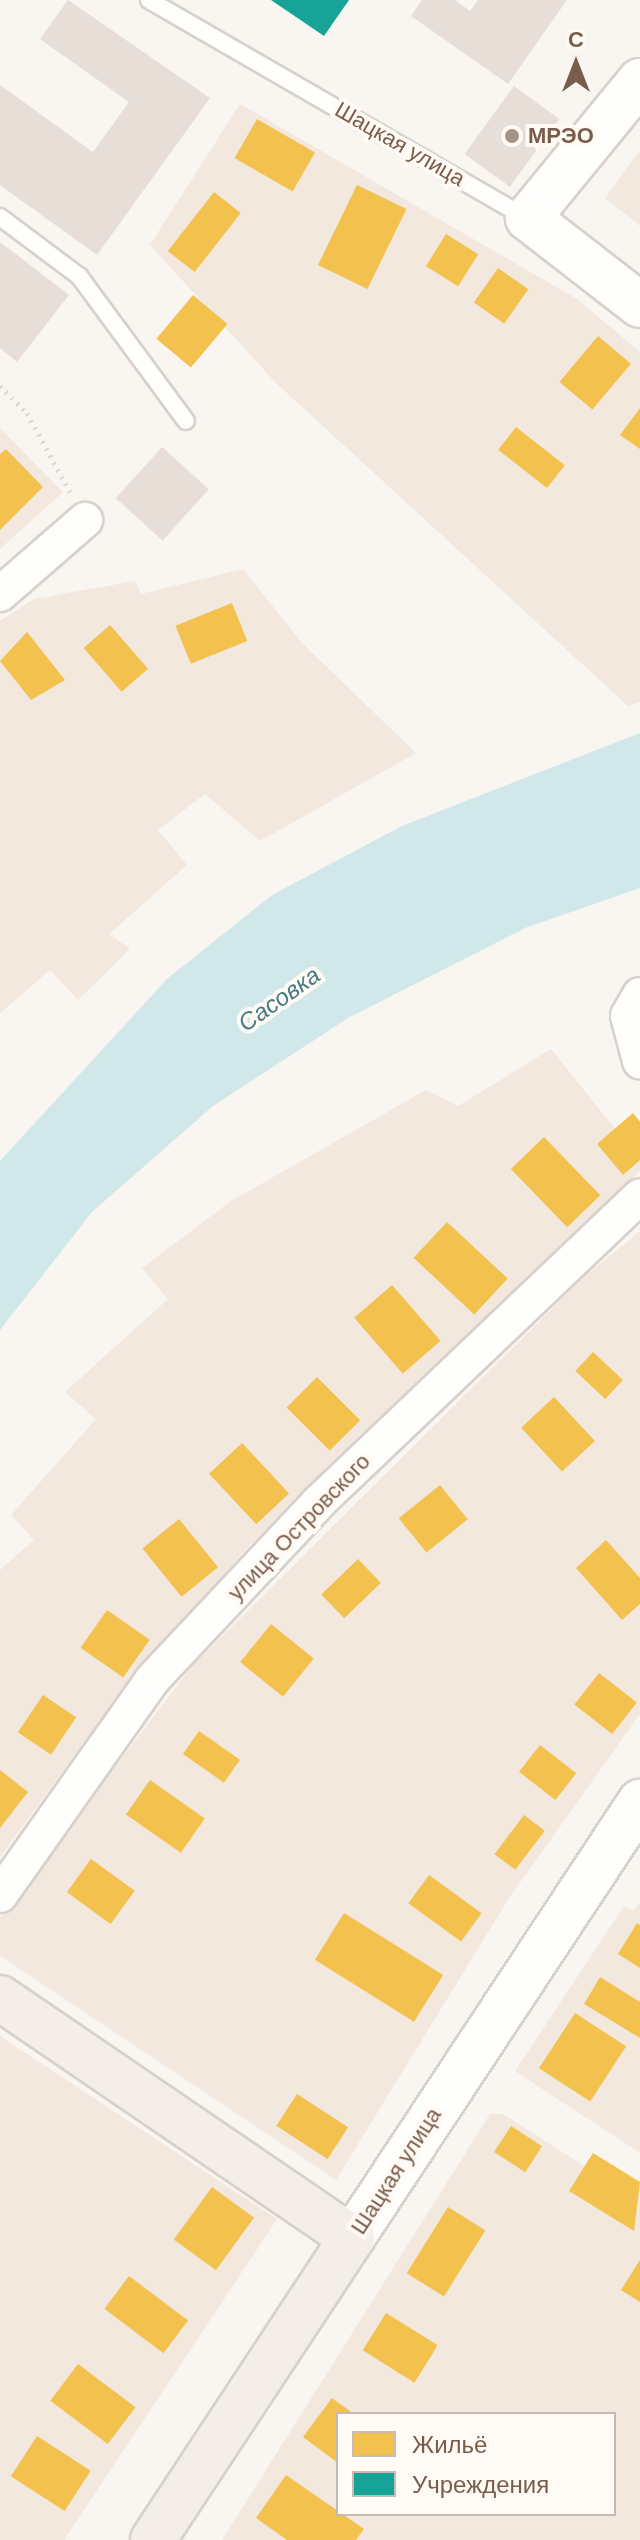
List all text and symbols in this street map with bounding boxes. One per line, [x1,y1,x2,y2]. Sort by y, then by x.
north arrow [536,24,616,104]
text: С [568,25,584,54]
street label: Шацкая улица [330,96,470,192]
place label: МРЭО [528,123,594,149]
marker: МРЭО [503,127,521,145]
water label: Сасовка [232,960,326,1038]
street label: улица Островского [222,1448,376,1606]
street label: Шацкая улица [345,2103,447,2239]
legend [336,2412,616,2516]
text: Жильё [412,2429,487,2460]
text: Учреждения [412,2469,549,2500]

